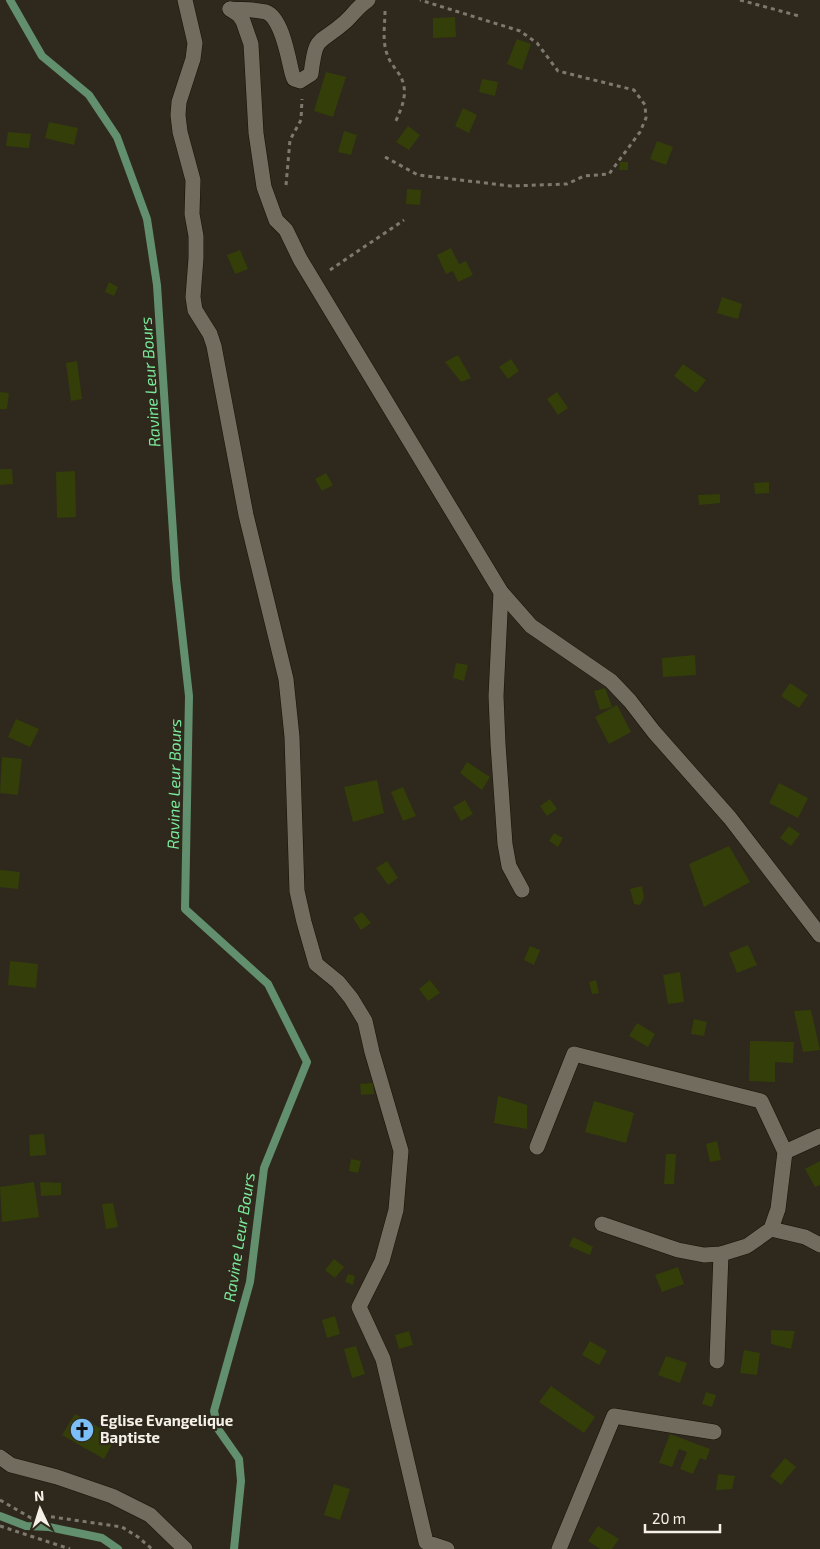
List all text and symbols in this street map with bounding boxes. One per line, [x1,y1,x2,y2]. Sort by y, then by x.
water label: Ravine Leur Bours [135,316,164,448]
water label: Ravine Leur Bours [163,719,184,849]
water label: Ravine Leur Bours [219,1171,258,1303]
place label: Eglise Evangelique Baptiste [100,1411,233,1446]
church icon: Eglise Evangelique Baptiste [69,1417,95,1443]
north arrow [15,1484,65,1534]
text: N [33,1487,45,1504]
scale bar [645,1502,720,1534]
text: 20 m [652,1509,686,1527]

